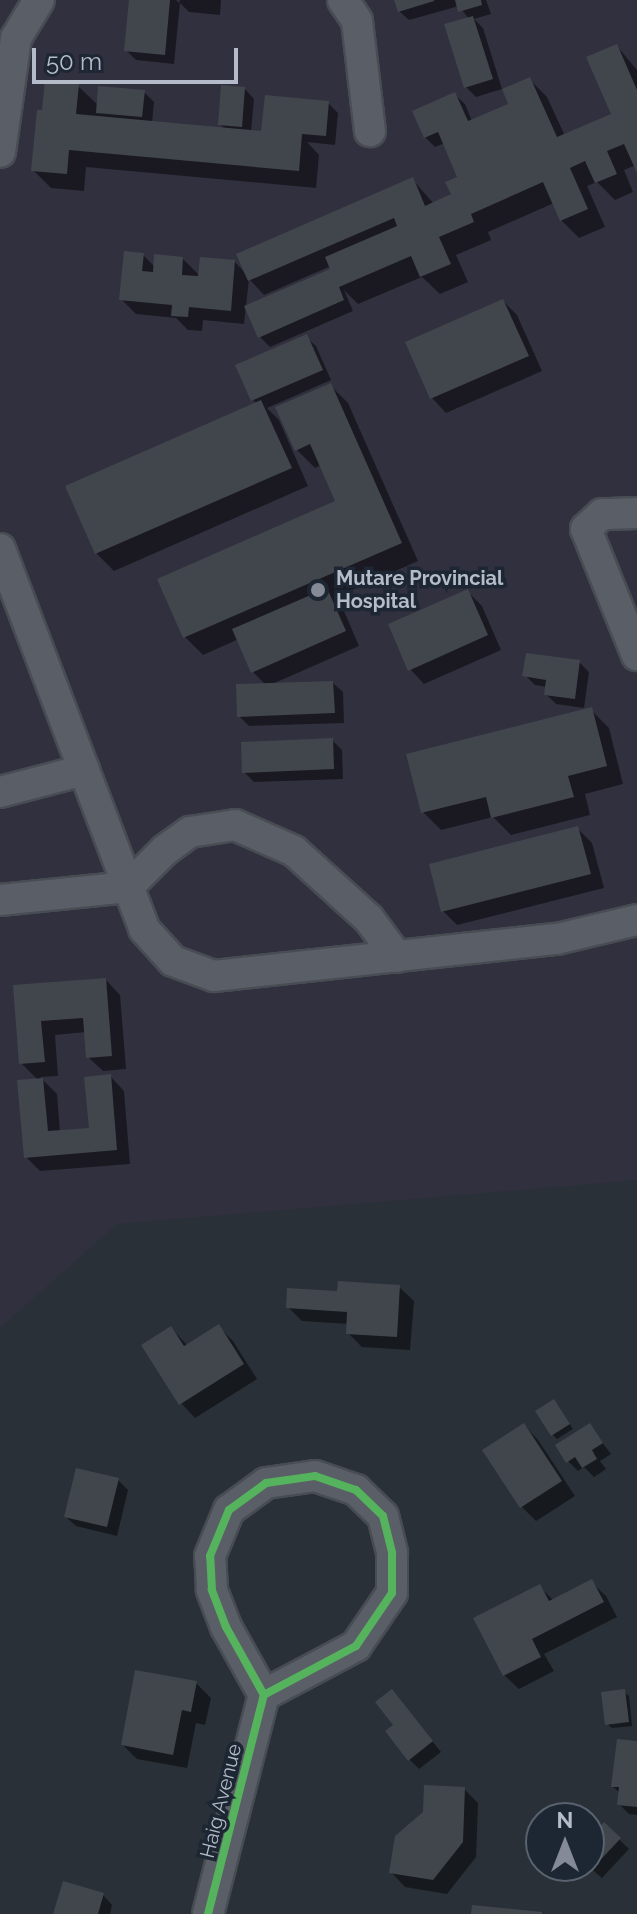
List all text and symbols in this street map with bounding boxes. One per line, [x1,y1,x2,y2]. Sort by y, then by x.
scale bar [36,32,242,82]
text: 50 m [46,47,102,76]
place label: Mutare Provincial Hospital [336,566,503,613]
marker: Mutare Provincial Hospital [307,579,329,601]
street label: Haig Avenue [195,1741,247,1861]
north arrow [525,1802,605,1882]
text: N [557,1807,573,1833]

